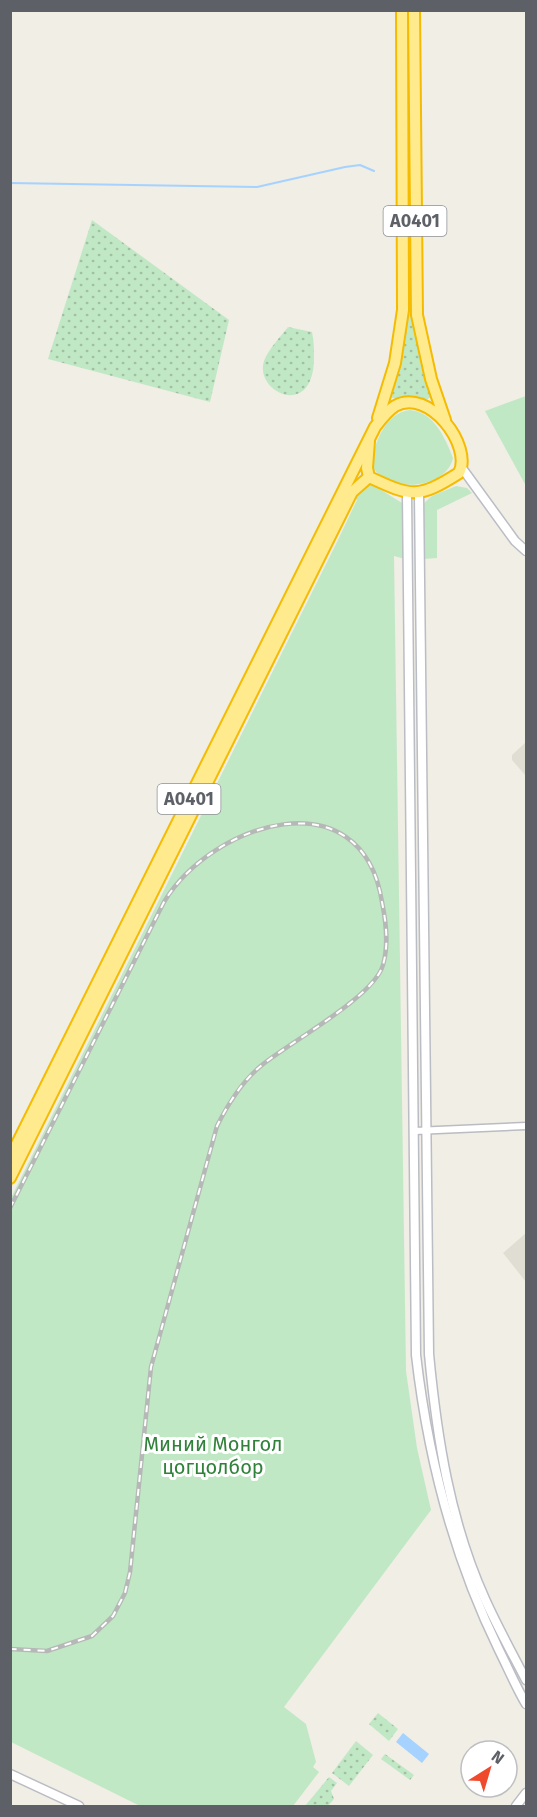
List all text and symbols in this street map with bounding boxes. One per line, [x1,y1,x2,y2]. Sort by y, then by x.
road number: A0401 [384,206,446,236]
road number: A0401 [158,784,220,814]
park label: Миний Монгол цогцолбор [144,1432,282,1479]
north arrow [459,1739,519,1799]
text: N [488,1747,508,1768]

